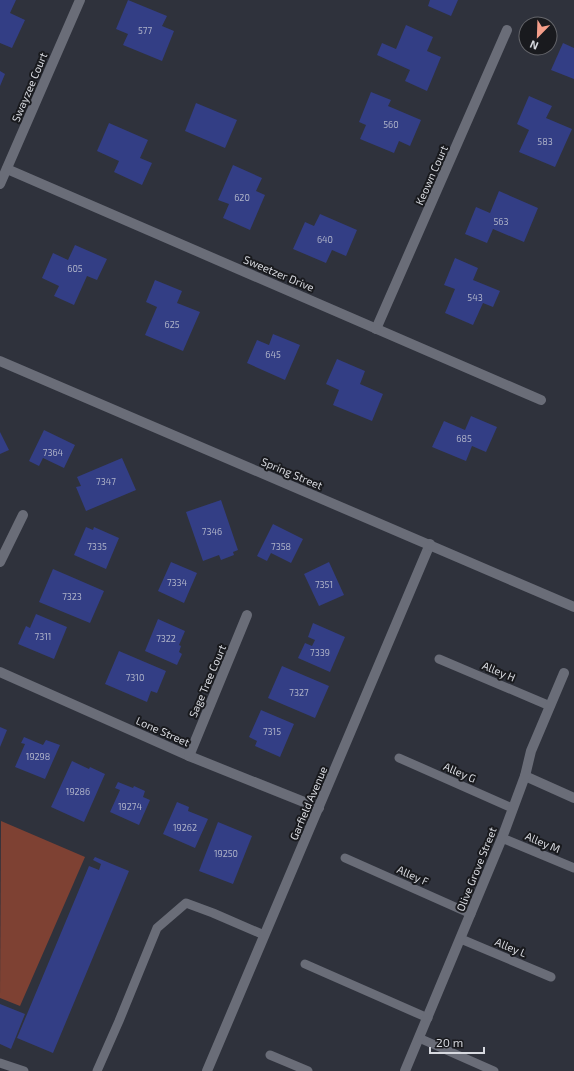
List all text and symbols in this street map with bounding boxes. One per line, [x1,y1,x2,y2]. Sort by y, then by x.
north arrow [518,16,558,56]
house number: 577 [138,25,152,36]
text: N [528,38,540,53]
street label: Swayzee Court [9,50,49,124]
house number: 560 [383,119,399,130]
house number: 583 [537,136,553,147]
street label: Keown Court [412,143,450,207]
house number: 620 [234,192,250,203]
house number: 563 [494,216,508,227]
house number: 640 [317,234,333,245]
street label: Sweetzer Drive [242,252,316,294]
house number: 605 [67,263,83,274]
house number: 543 [467,292,483,303]
house number: 625 [164,319,180,330]
house number: 645 [265,349,281,360]
house number: 685 [456,433,472,444]
house number: 7364 [43,447,64,458]
street label: Spring Street [259,454,325,492]
house number: 7347 [96,476,116,487]
house number: 7346 [202,526,222,537]
house number: 7335 [87,541,107,552]
house number: 7358 [271,541,291,552]
house number: 7334 [167,577,188,588]
house number: 7351 [315,579,333,590]
house number: 7323 [62,591,82,602]
house number: 7311 [35,631,51,642]
house number: 7322 [156,633,176,644]
street label: Sage Tree Court [186,643,228,719]
house number: 7339 [310,647,330,658]
street label: Alley H [481,658,517,684]
house number: 7310 [126,672,144,683]
house number: 7327 [289,687,309,698]
street label: Lone Street [134,713,192,749]
house number: 7315 [263,726,281,737]
house number: 19298 [26,751,50,762]
street label: Alley G [442,759,478,785]
street label: Garfield Avenue [287,764,329,842]
house number: 19286 [66,786,90,797]
house number: 19274 [118,801,142,812]
house number: 19262 [173,822,197,833]
street label: Olive Grove Street [453,825,499,913]
street label: Alley M [523,829,563,855]
house number: 19250 [214,848,238,859]
street label: Alley F [395,862,431,888]
street label: Alley L [493,935,529,960]
scale bar [430,1029,484,1055]
text: 20 m [436,1035,463,1049]

